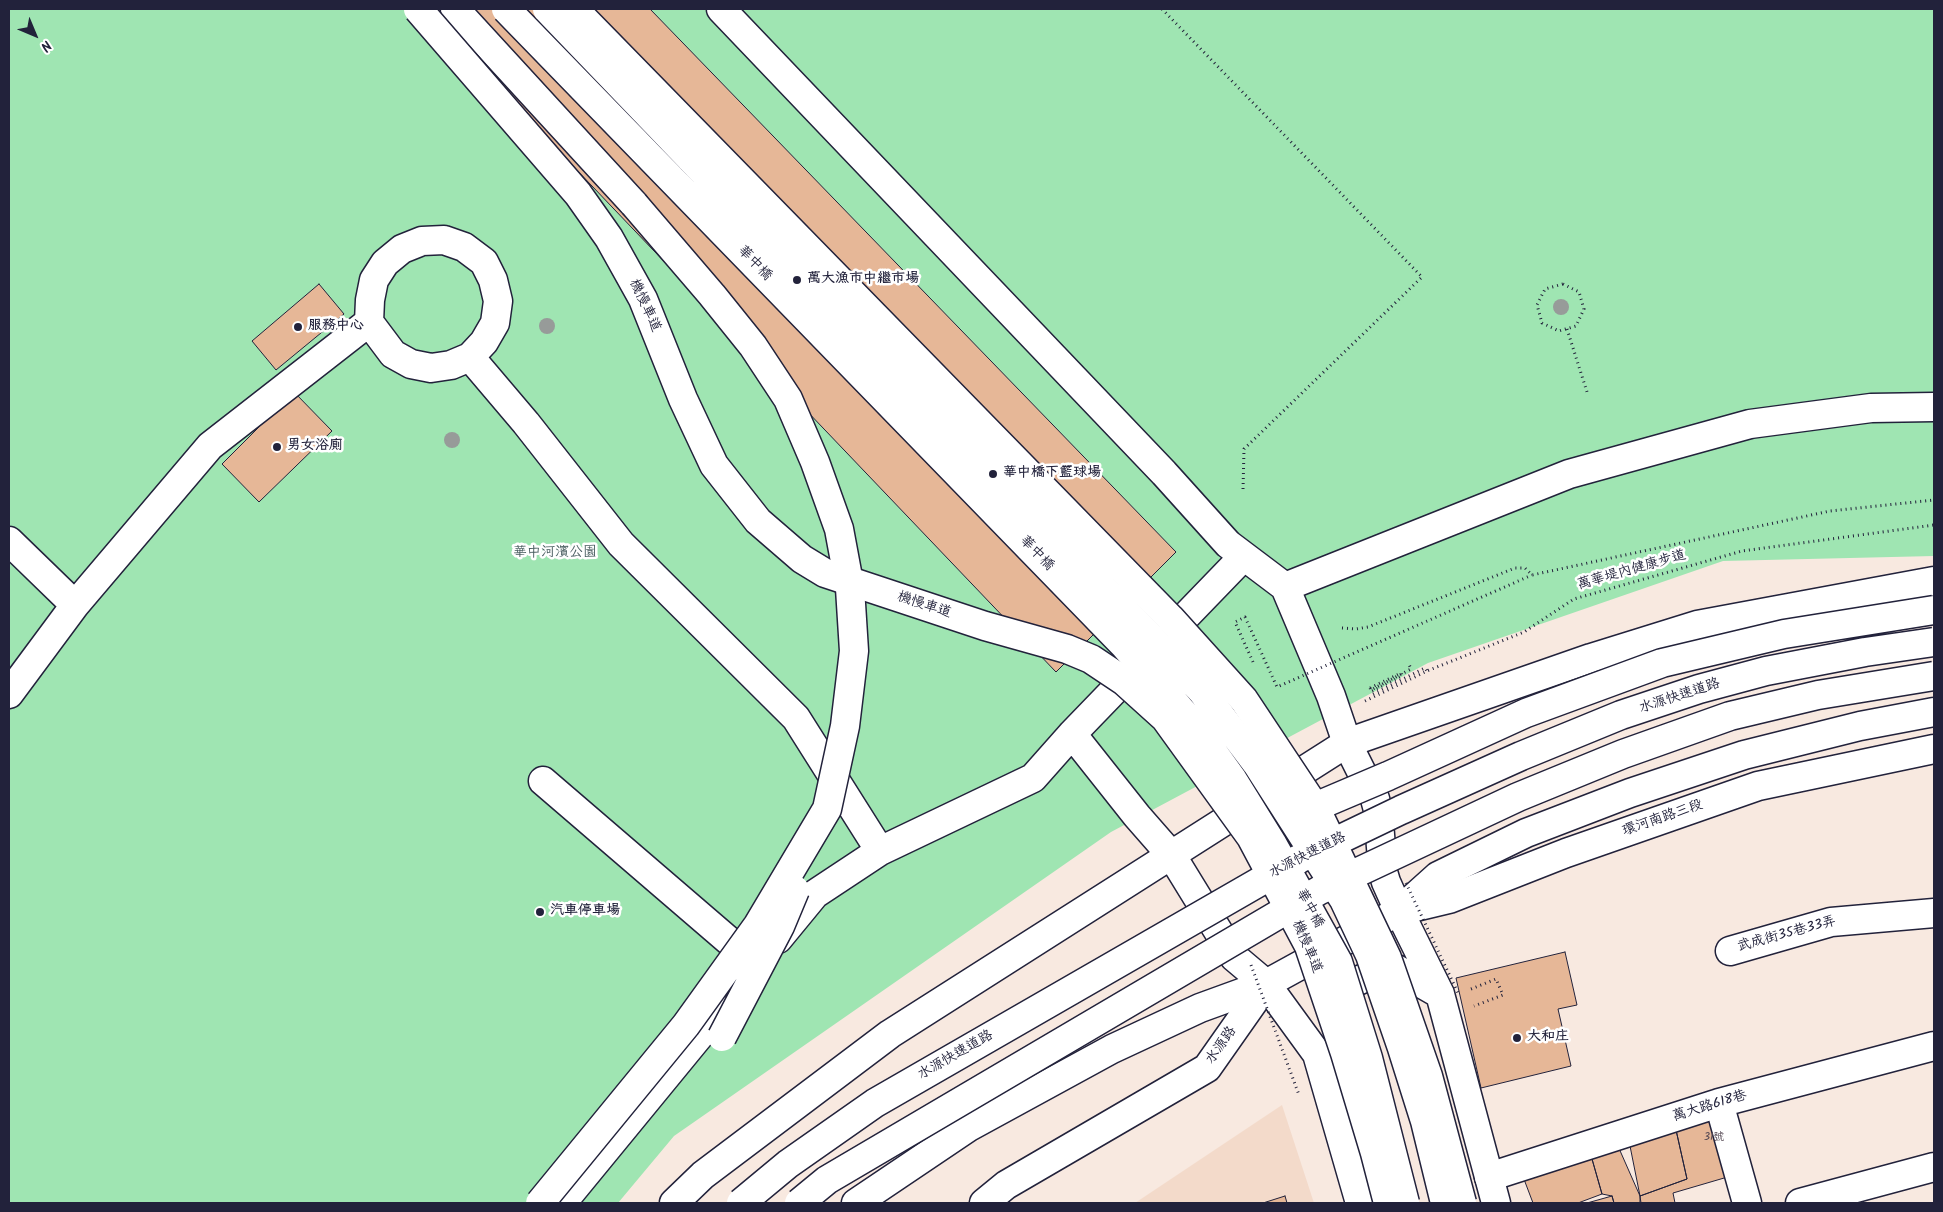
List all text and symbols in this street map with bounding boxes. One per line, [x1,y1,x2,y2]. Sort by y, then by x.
north arrow [10,10,60,60]
text: N [35,35,57,57]
street label: 華中橋 [733,243,775,285]
place label: 萬大漁市中繼市場 [807,272,919,288]
marker: 萬大漁市中繼市場 [791,274,803,286]
street label: 機慢車道 [625,277,663,335]
place label: 服務中心 [308,319,364,335]
marker: 服務中心 [292,321,304,333]
place label: 男女浴廁 [287,439,343,455]
marker: 男女浴廁 [271,441,283,453]
place label: 華中橋下籃球場 [1003,466,1101,482]
marker: 華中橋下籃球場 [987,468,999,480]
street label: 華中橋 [1015,533,1057,575]
park label: 華中河濱公園 [513,546,597,562]
street label: 萬華堤內健康步道 [1576,547,1688,595]
street label: 機慢車道 [895,589,953,623]
street label: 水源快速道路 [1637,676,1723,718]
street label: 環河南路三段 [1621,797,1705,841]
street label: 水源快速道路 [1267,829,1349,883]
street label: 華中橋 [1291,887,1327,931]
place label: 汽車停車場 [550,904,620,920]
marker: 汽車停車場 [534,906,546,918]
street label: 武成街35巷33弄 [1736,914,1838,956]
street label: 機慢車道 [1287,918,1325,976]
street label: 水源路 [1203,1024,1241,1068]
street label: 水源快速道路 [915,1028,997,1084]
place label: 大和庄 [1527,1030,1569,1046]
marker: 大和庄 [1511,1032,1523,1044]
street label: 萬大路618巷 [1671,1088,1749,1126]
house number: 31號 [1704,1131,1724,1145]

